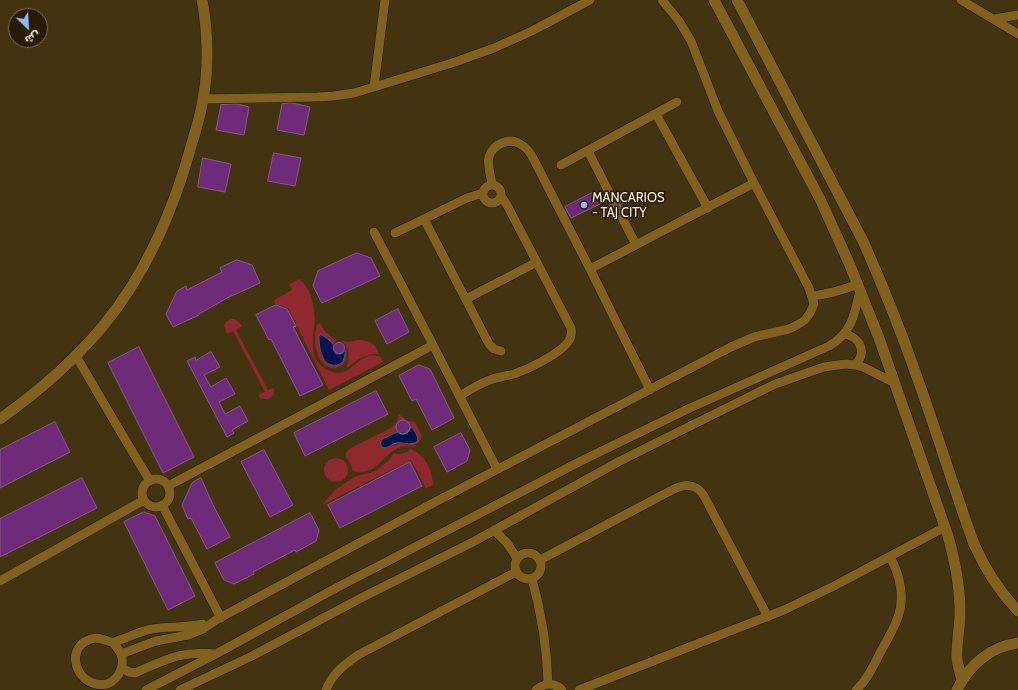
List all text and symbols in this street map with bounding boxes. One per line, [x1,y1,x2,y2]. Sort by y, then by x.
north arrow [8,8,48,48]
text: ش [23,28,42,47]
place label: MANCARIOS - TAJ CITY [592,190,664,221]
marker: MANCARIOS - TAJ CITY [579,200,589,210]

